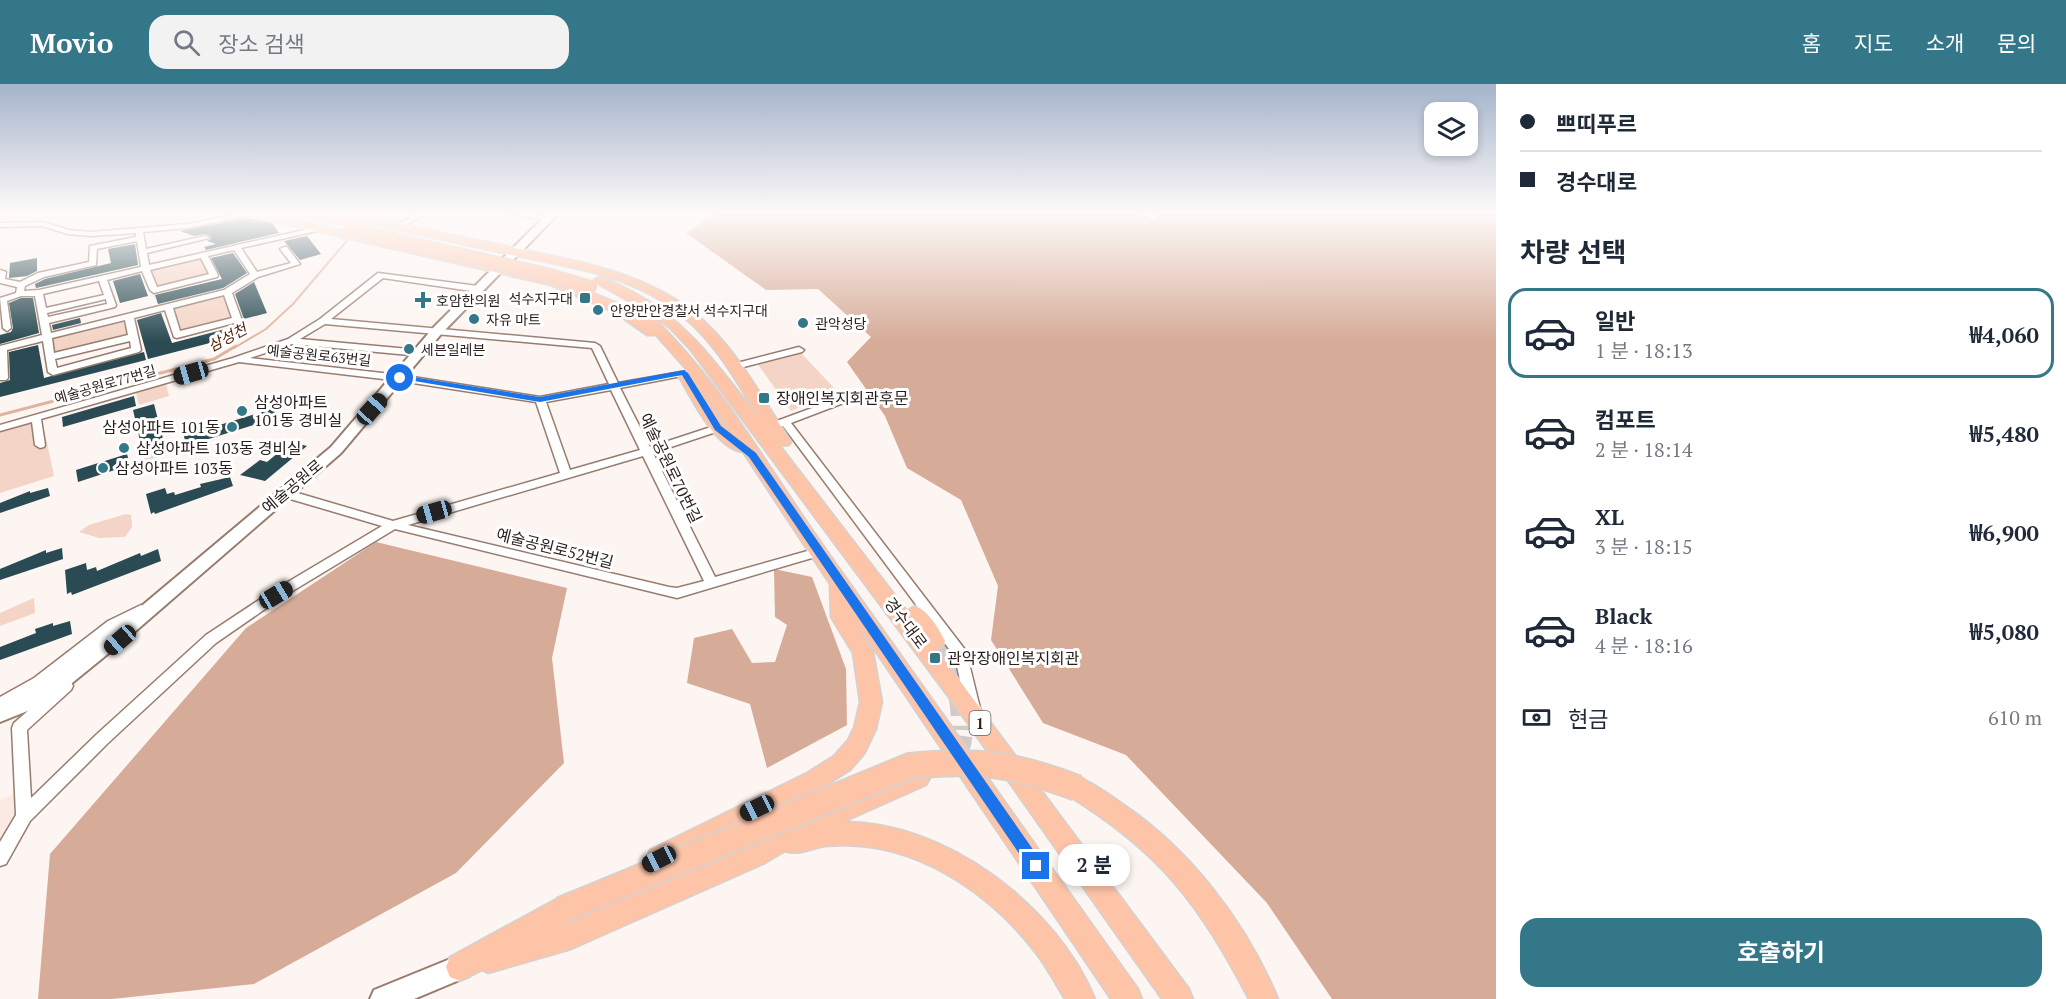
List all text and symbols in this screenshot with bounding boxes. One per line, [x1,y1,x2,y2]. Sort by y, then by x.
search box [149,15,569,69]
text: Movio [30,24,113,61]
icon: search [170,26,203,59]
text: 장소 검색 [218,29,305,58]
text: 홈 [1802,29,1821,57]
text: 지도 [1854,29,1893,57]
text: 소개 [1926,29,1964,57]
text: 문의 [1997,29,2036,57]
map controls [1424,102,1478,156]
button: layers [1424,102,1478,156]
text: 쁘띠푸르 [1556,109,1637,138]
text: 경수대로 [1556,167,1637,196]
text: 차량 선택 [1520,234,1627,270]
place label: 석수지구대 [509,289,573,308]
marker: 호암한의원 [414,291,432,309]
place label: 호암한의원 [436,291,500,310]
marker: 석수지구대 [578,291,592,305]
place label: 안양만안경찰서 석수지구대 [610,301,768,320]
marker: 안양만안경찰서 석수지구대 [591,303,605,317]
icon: car [1523,306,1577,360]
text: 일반 [1595,306,1635,335]
place label: 자유 마트 [486,310,541,329]
marker: 자유 마트 [467,312,481,326]
place label: 관악성당 [815,314,867,333]
marker: 관악성당 [796,316,810,330]
water label: 삼성천 [204,317,252,356]
text: ₩4,060 [1970,320,2039,349]
text: 1 분 · 18:13 [1595,337,1693,364]
street label: 예술공원로63번길 [266,340,372,370]
place label: 세븐일레븐 [421,340,486,359]
marker: 세븐일레븐 [402,342,416,356]
car [171,359,211,387]
street label: 예술공원로77번길 [52,360,158,408]
route start [386,364,413,391]
place label: 장애인복지회관후문 [776,387,909,409]
car [353,390,391,428]
place label: 삼성아파트 101동 경비실 [254,391,342,431]
marker: 장애인복지회관후문 [757,391,771,405]
marker: 삼성아파트 101동 경비실 [235,404,249,418]
icon: car [1523,405,1577,459]
text: 컴포트 [1595,405,1656,434]
street label: 예술공원로70번길 [635,409,707,527]
place label: 삼성아파트 101동 [102,416,220,438]
text: ₩5,480 [1970,419,2039,448]
marker: 삼성아파트 101동 [225,420,239,434]
text: 2 분 · 18:14 [1595,436,1693,463]
place label: 삼성아파트 103동 경비실 [136,437,302,459]
marker: 삼성아파트 103동 경비실 [117,441,131,455]
street label: 예술공원로 [257,454,327,518]
place label: 삼성아파트 103동 [115,457,233,479]
marker: 삼성아파트 103동 [96,461,110,475]
car [414,498,454,526]
text: XL [1595,502,1624,531]
icon: car [1523,504,1577,558]
text: ₩6,900 [1970,518,2039,547]
street label: 예술공원로52번길 [494,523,616,573]
text: 3 분 · 18:15 [1595,533,1693,560]
car [256,578,296,612]
street label: 경수대로 [879,593,933,653]
text: Black [1595,601,1652,630]
icon: car [1523,603,1577,657]
text: ₩5,080 [1970,617,2039,646]
car [101,621,139,659]
text: 4 분 · 18:16 [1595,632,1693,659]
place label: 관악장애인복지회관 [947,647,1080,669]
marker: 관악장애인복지회관 [928,651,942,665]
icon: cash [1520,701,1553,734]
text: 현금 [1568,704,1608,733]
text: 610 m [1988,704,2042,731]
road number: 1 [970,711,990,735]
car [737,792,777,824]
car [639,843,679,875]
callout: 2 분 [1057,845,1129,887]
text: 2 분 [1076,851,1112,878]
route end [1022,852,1049,879]
button: 호출하기 [1520,918,2042,987]

